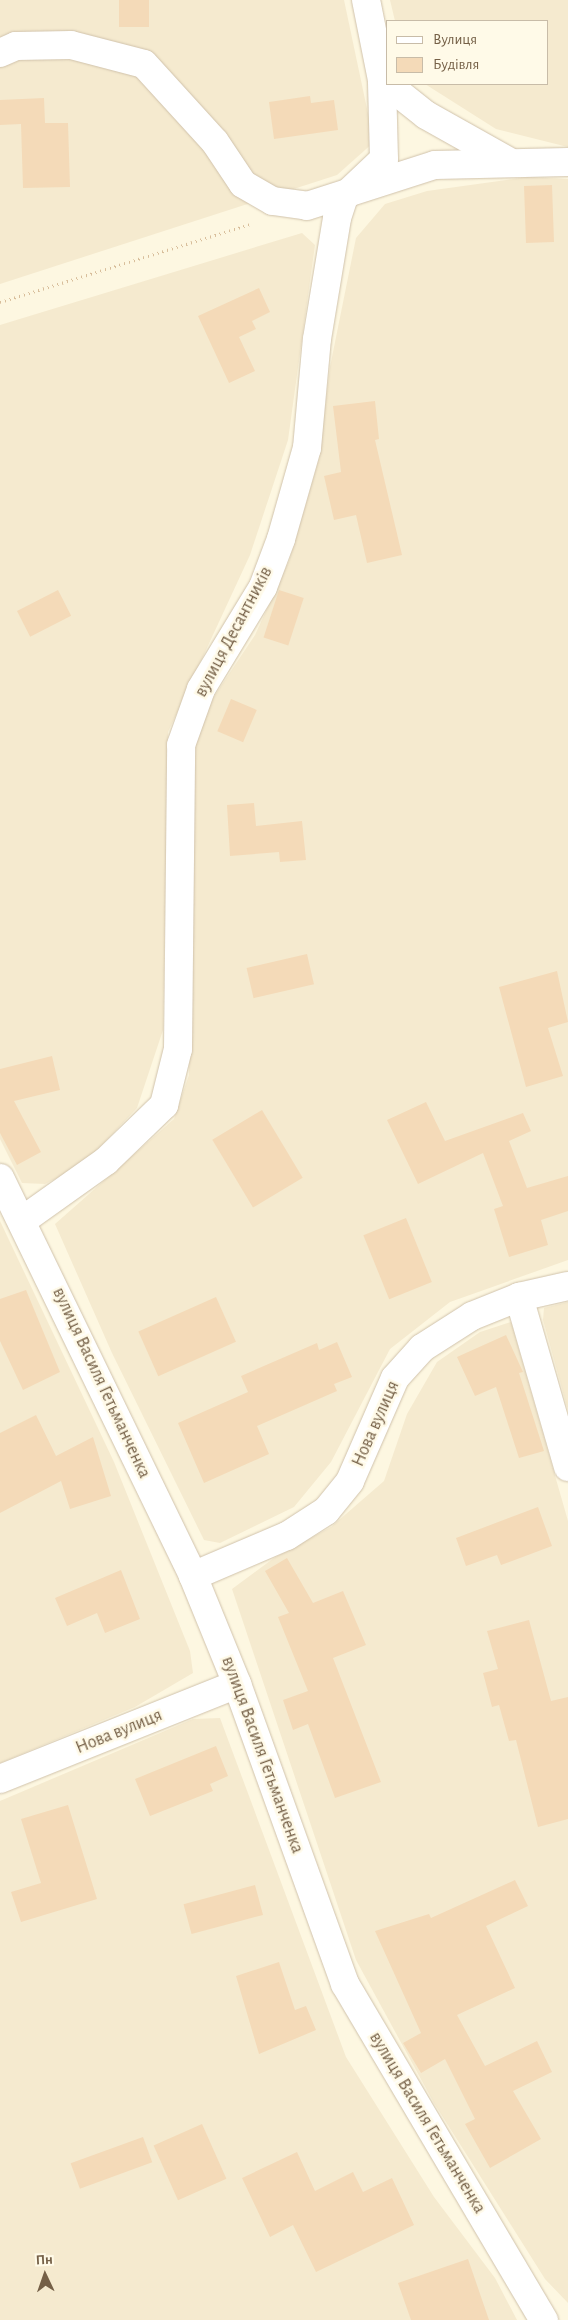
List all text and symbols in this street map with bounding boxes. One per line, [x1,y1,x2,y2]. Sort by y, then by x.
legend [386,20,548,85]
text: Вулиця [433,32,477,47]
text: Будівля [433,57,479,72]
street label: вулиця Десантників [191,563,277,701]
street label: вулиця Василя Гетьманченка [47,1284,155,1482]
street label: Нова вулиця [347,1378,405,1470]
street label: вулиця Василя Гетьманченка [216,1654,308,1856]
street label: Нова вулиця [72,1705,166,1759]
street label: вулиця Василя Гетьманченка [364,2028,490,2218]
north arrow [20,2250,70,2300]
text: Пн [35,2253,53,2267]

